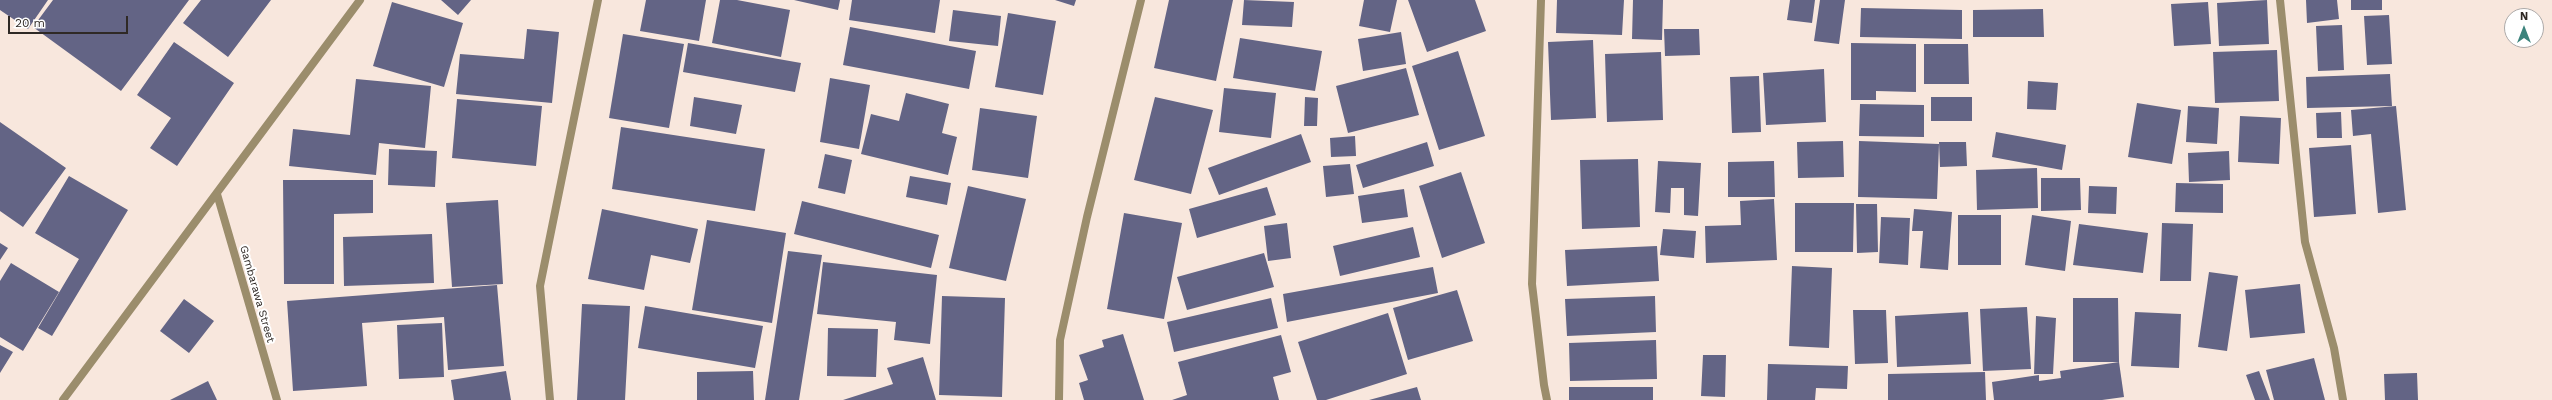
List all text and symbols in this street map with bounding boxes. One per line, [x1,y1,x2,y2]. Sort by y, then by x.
scale bar [10,8,130,34]
north arrow [2504,8,2544,48]
text: N [2520,10,2528,23]
text: 20 m [15,16,45,30]
street label: Gambarawa Street [237,244,277,344]

